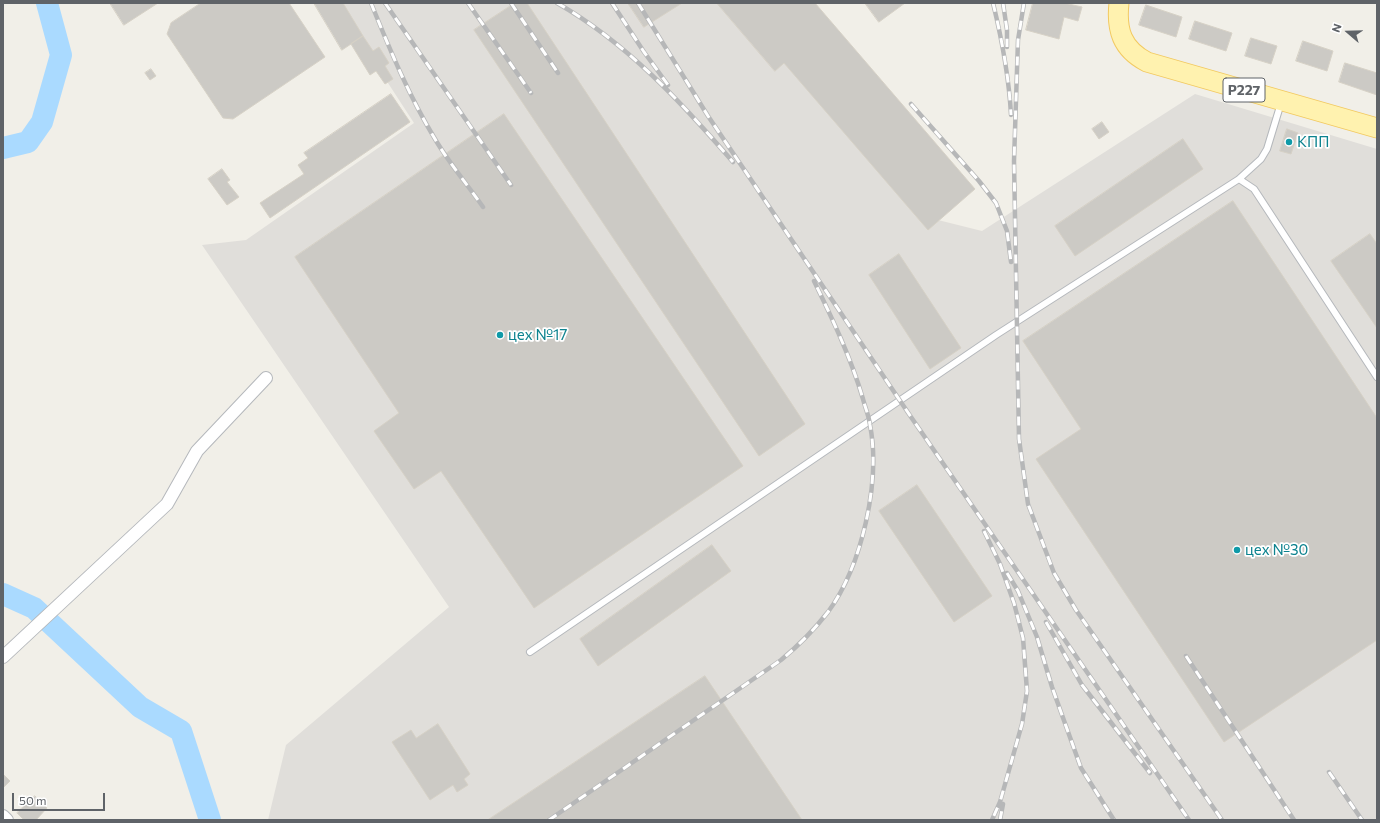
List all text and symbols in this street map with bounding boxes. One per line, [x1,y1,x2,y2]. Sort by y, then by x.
north arrow [1328,12,1368,52]
text: N [1329,22,1344,34]
road number: Р227 [1223,78,1265,102]
place label: КПП [1297,133,1329,151]
marker: КПП [1284,137,1294,147]
place label: цех №17 [508,326,567,344]
marker: цех №17 [495,330,505,340]
place label: цех №30 [1245,541,1308,559]
marker: цех №30 [1232,545,1242,555]
scale bar [14,785,107,811]
text: 50 m [19,793,47,807]

